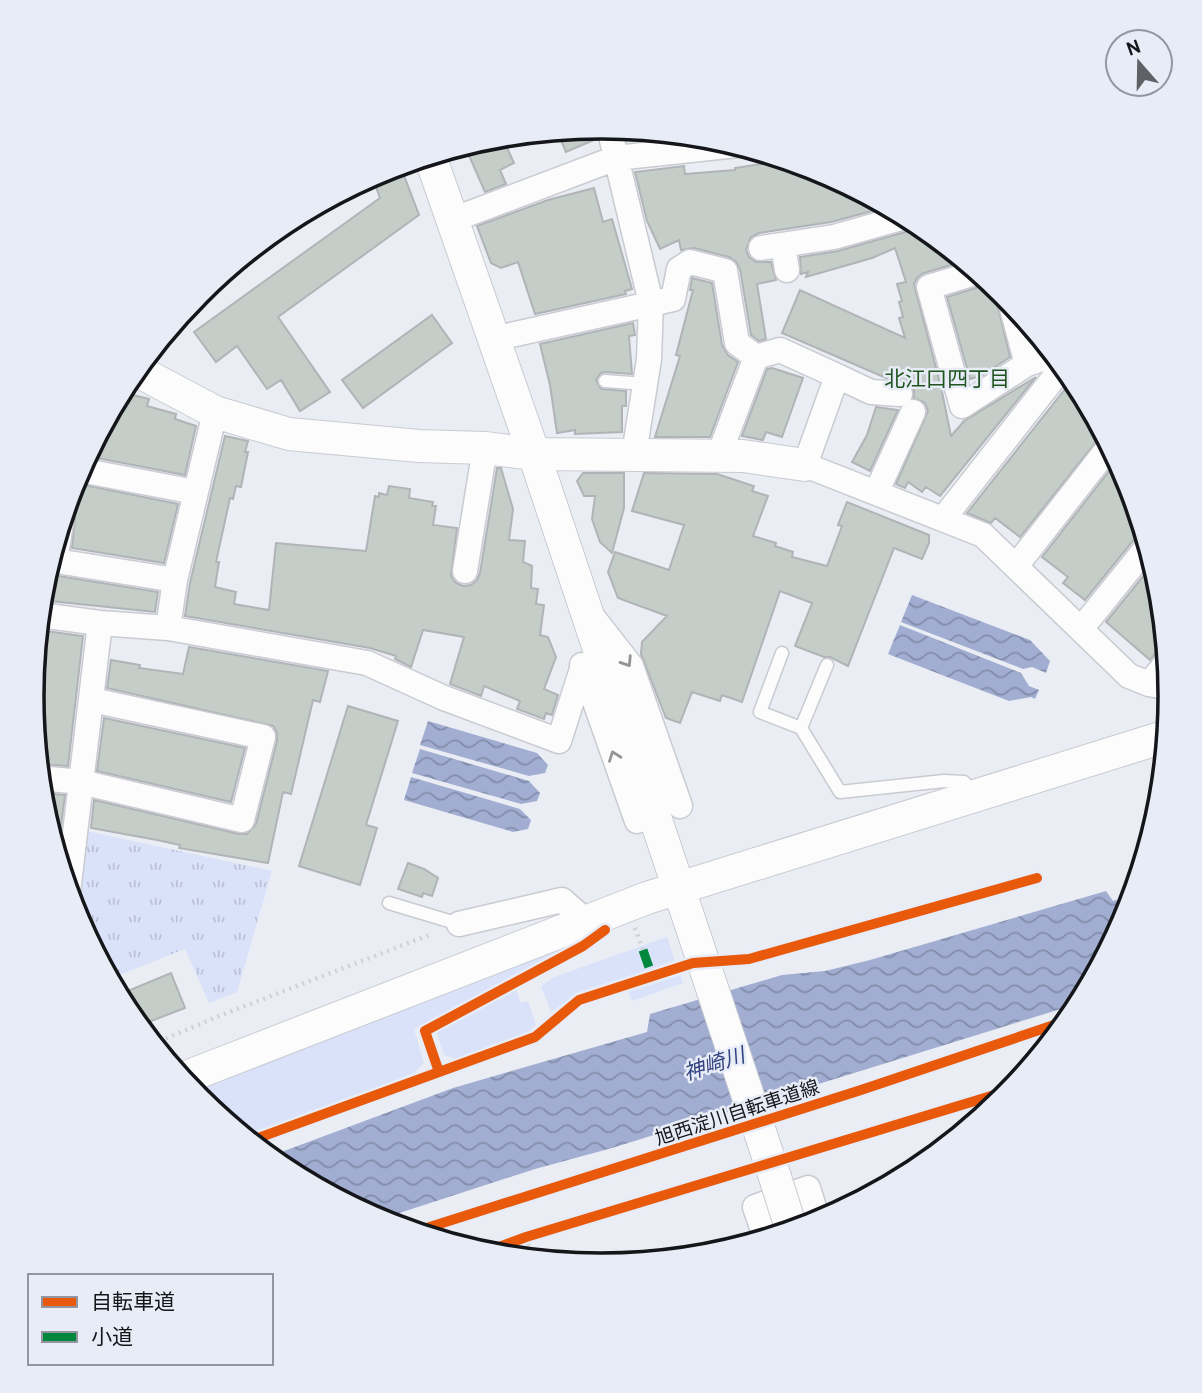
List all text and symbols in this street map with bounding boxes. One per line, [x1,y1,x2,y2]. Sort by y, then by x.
north arrow [1104,28,1174,98]
text: N [1123,35,1144,63]
district label: 北江口四丁目 [884,367,1010,394]
one-way arrow [618,655,631,668]
one-way arrow [608,751,622,763]
water label: 神崎川 [680,1042,750,1088]
street label: 旭西淀川自転車道線 [653,1076,823,1152]
legend [28,1274,273,1365]
text: 自転車道 [91,1290,175,1317]
text: 小道 [91,1325,133,1352]

